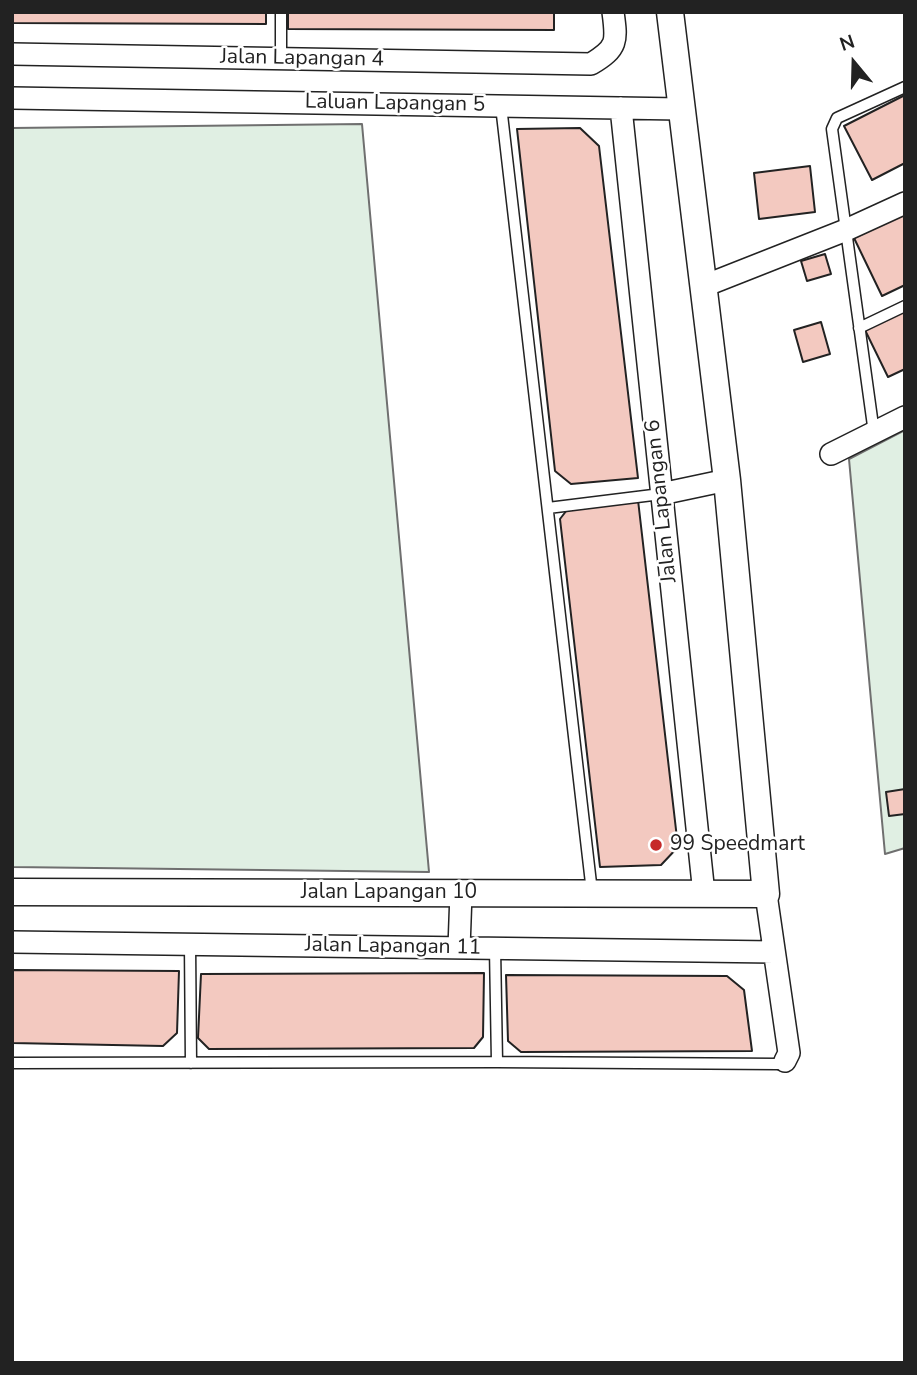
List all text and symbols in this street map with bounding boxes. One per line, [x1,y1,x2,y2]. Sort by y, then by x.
north arrow [819,28,889,98]
text: N [836,29,858,58]
street label: Jalan Lapangan 4 [220,45,384,73]
street label: Laluan Lapangan 5 [305,90,485,118]
street label: Jalan Lapangan 6 [641,418,683,584]
place label: 99 Speedmart [670,832,805,858]
marker: 99 Speedmart [648,837,664,853]
street label: Jalan Lapangan 10 [301,880,477,906]
street label: Jalan Lapangan 11 [305,933,481,961]

